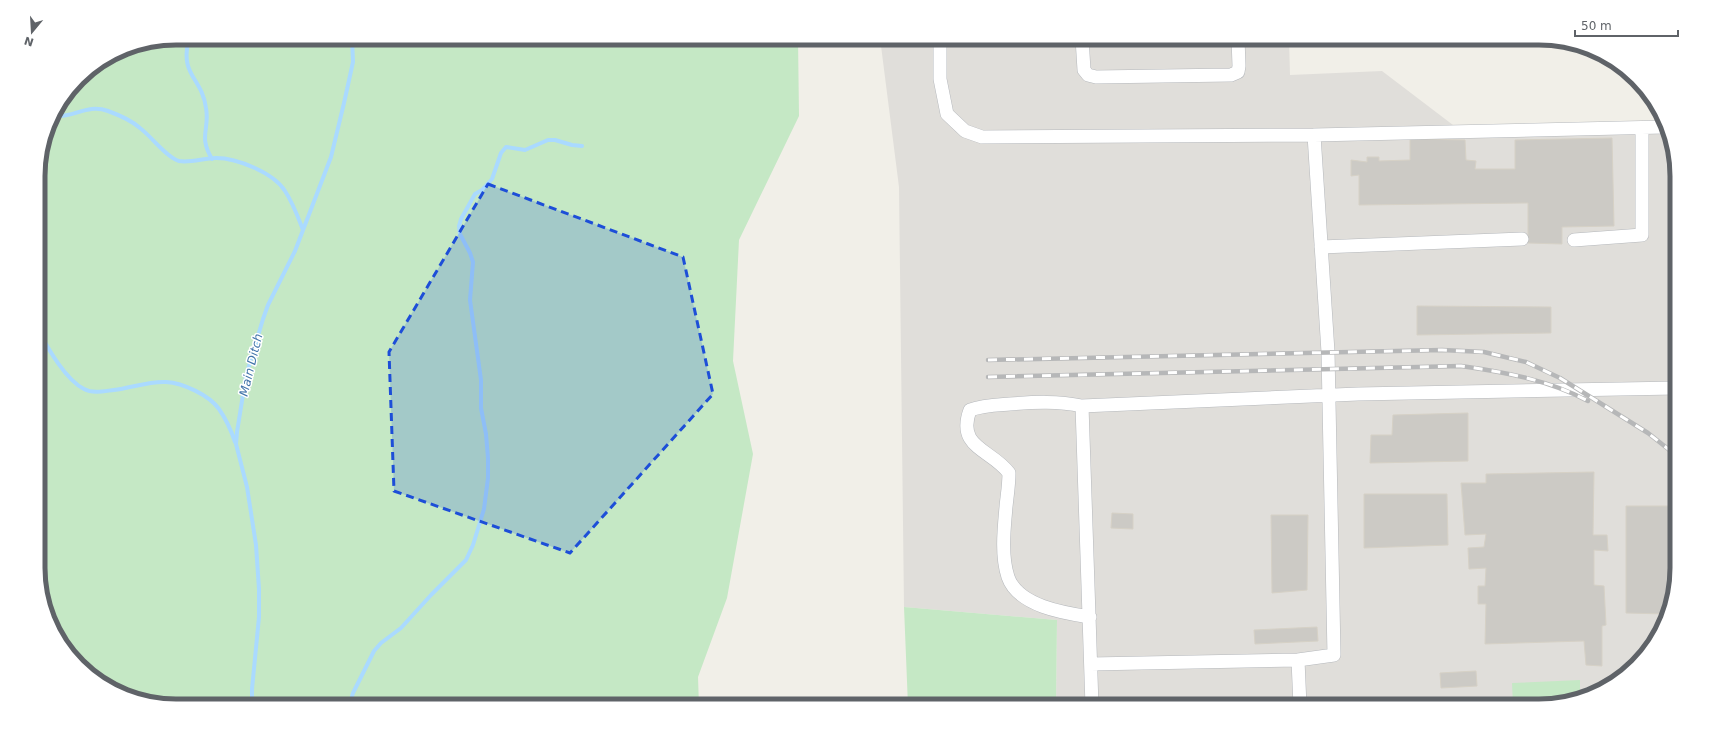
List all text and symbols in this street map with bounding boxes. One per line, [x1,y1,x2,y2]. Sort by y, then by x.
north arrow [12,12,52,52]
scale bar [1575,12,1678,38]
text: 50 m [1581,19,1612,33]
text: N [23,33,35,49]
water label: Main Ditch [236,332,266,398]

